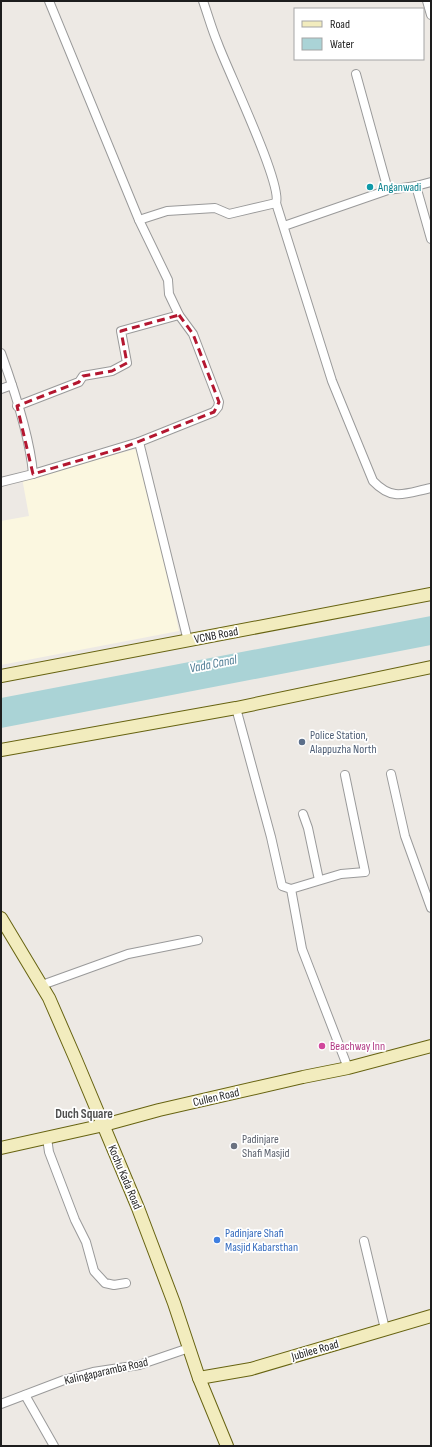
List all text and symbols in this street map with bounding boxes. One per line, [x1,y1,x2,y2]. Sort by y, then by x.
legend [294,8,424,60]
text: Road [330,17,350,32]
text: Water [330,37,354,52]
place label: Anganwadi [377,180,421,195]
marker: Anganwadi [365,182,375,192]
street label: VCNB Road [193,624,239,647]
water label: Vada Canal [188,651,239,676]
place label: Police Station, Alappuzha North [309,728,377,757]
marker: Police Station, Alappuzha North [297,737,307,747]
place label: Beachway Inn [330,1039,385,1054]
marker: Beachway Inn [317,1041,327,1051]
street label: Cullen Road [191,1085,241,1110]
district label: Duch Square [55,1106,113,1122]
place label: Padinjare Shafi Masjid [242,1132,289,1161]
marker: Padinjare Shafi Masjid [229,1141,239,1151]
street label: Kochu Kada Road [104,1143,145,1212]
place label: Padinjare Shafi Masjid Kabarsthan [225,1226,298,1255]
marker: Padinjare Shafi Masjid Kabarsthan [212,1235,222,1245]
street label: Jubilee Road [289,1337,341,1365]
street label: Kalingaparamba Road [63,1355,150,1388]

